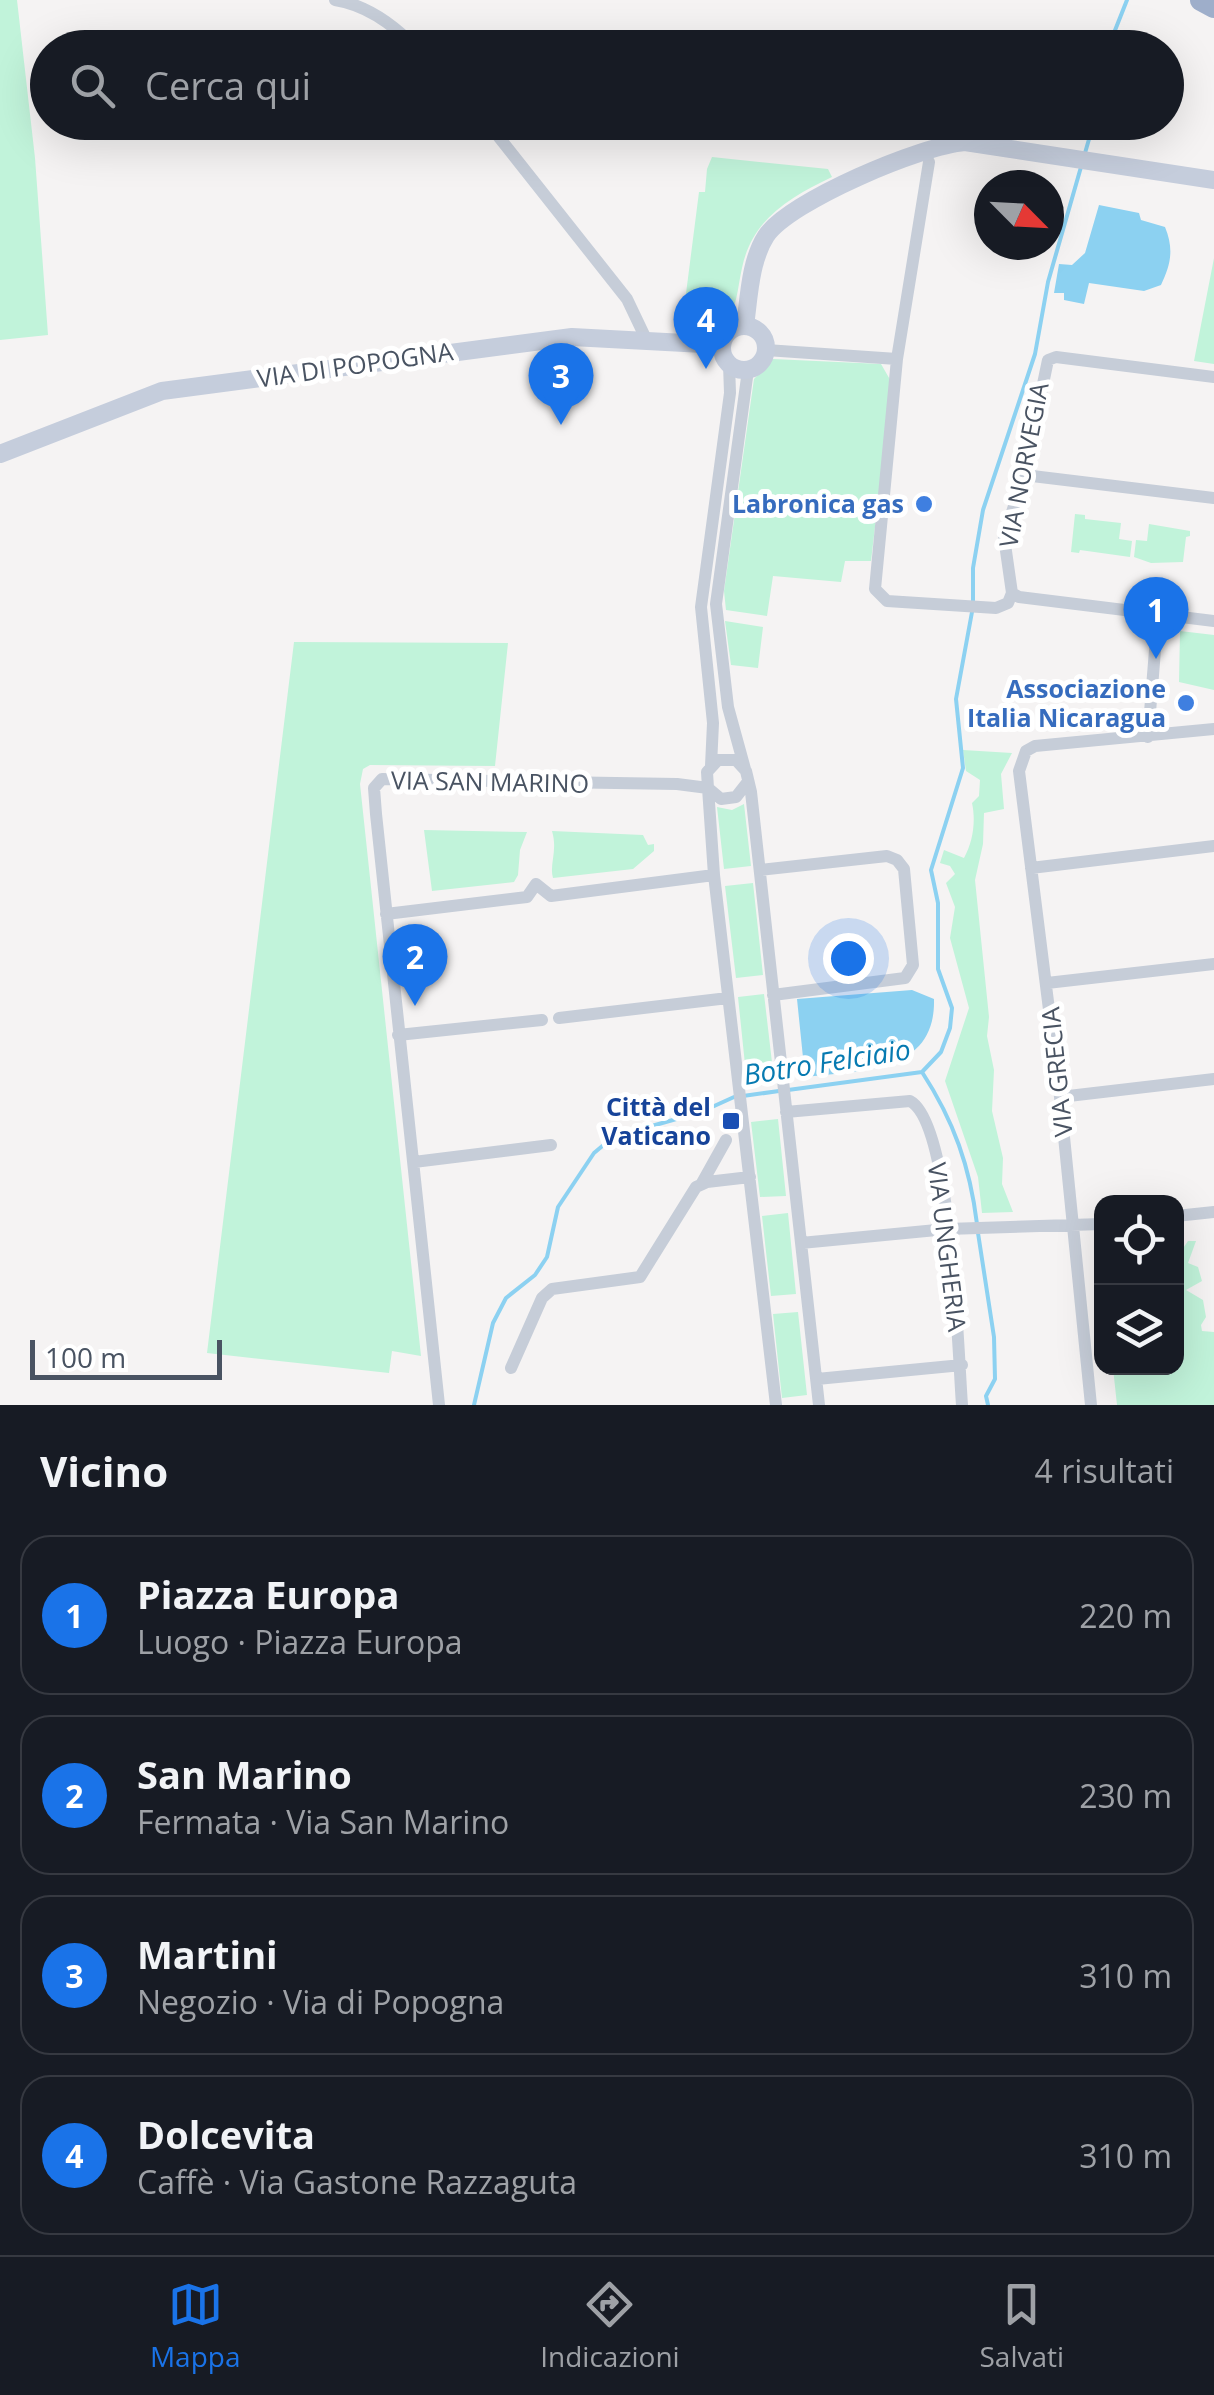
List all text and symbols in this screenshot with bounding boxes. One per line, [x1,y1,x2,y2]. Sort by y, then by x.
search box [30,30,1184,140]
icon: search [65,58,120,113]
text: Cerca qui [145,59,311,111]
north arrow [974,170,1064,260]
pin: 4 [674,286,738,369]
street label: VIA DI POPOGNA [255,333,455,395]
pin: 3 [528,342,594,425]
street label: VIA NORVEGIA [990,379,1056,550]
place label: Labronica gas [732,486,904,520]
marker: Labronica gas [913,493,935,515]
pin: 1 [1124,576,1188,659]
place label: Associazione Italia Nicaragua [967,671,1166,734]
marker: Associazione Italia Nicaragua [1175,692,1197,714]
street label: VIA SAN MARINO [391,762,589,800]
pin: 2 [382,924,448,1006]
your location [823,933,874,984]
street label: VIA GRECIA [1032,1005,1080,1139]
water label: Botro Felciaio [741,1029,913,1093]
place label: Città del Vaticano [601,1089,711,1152]
marker: Città del Vaticano [720,1110,742,1132]
street label: VIA UNGHERIA [921,1160,975,1333]
map controls [1094,1195,1184,1375]
button: locate [1094,1195,1184,1285]
button: layers [1094,1285,1184,1375]
scale bar [30,1335,222,1380]
text: 100 m [45,1338,126,1376]
text: Vicino [40,1442,168,1499]
text: 4 risultati [1035,1449,1174,1492]
text: Piazza Europa [137,1568,399,1620]
text: 1 [65,1594,84,1637]
text: 220 m [1079,1594,1172,1637]
text: Luogo · Piazza Europa [137,1620,463,1663]
text: San Marino [137,1748,352,1800]
text: 2 [65,1774,84,1817]
text: 230 m [1079,1774,1172,1817]
text: Fermata · Via San Marino [137,1800,509,1843]
text: Martini [137,1928,278,1980]
text: 3 [65,1954,84,1997]
text: 310 m [1079,1954,1172,1997]
text: Negozio · Via di Popogna [137,1980,504,2023]
text: Dolcevita [137,2108,315,2160]
text: 4 [65,2134,84,2177]
text: 310 m [1079,2134,1172,2177]
text: Caffè · Via Gastone Razzaguta [137,2160,577,2203]
tab: Mappa [150,2277,240,2375]
tab: Indicazioni [540,2277,680,2375]
tab: Salvati [980,2277,1064,2375]

